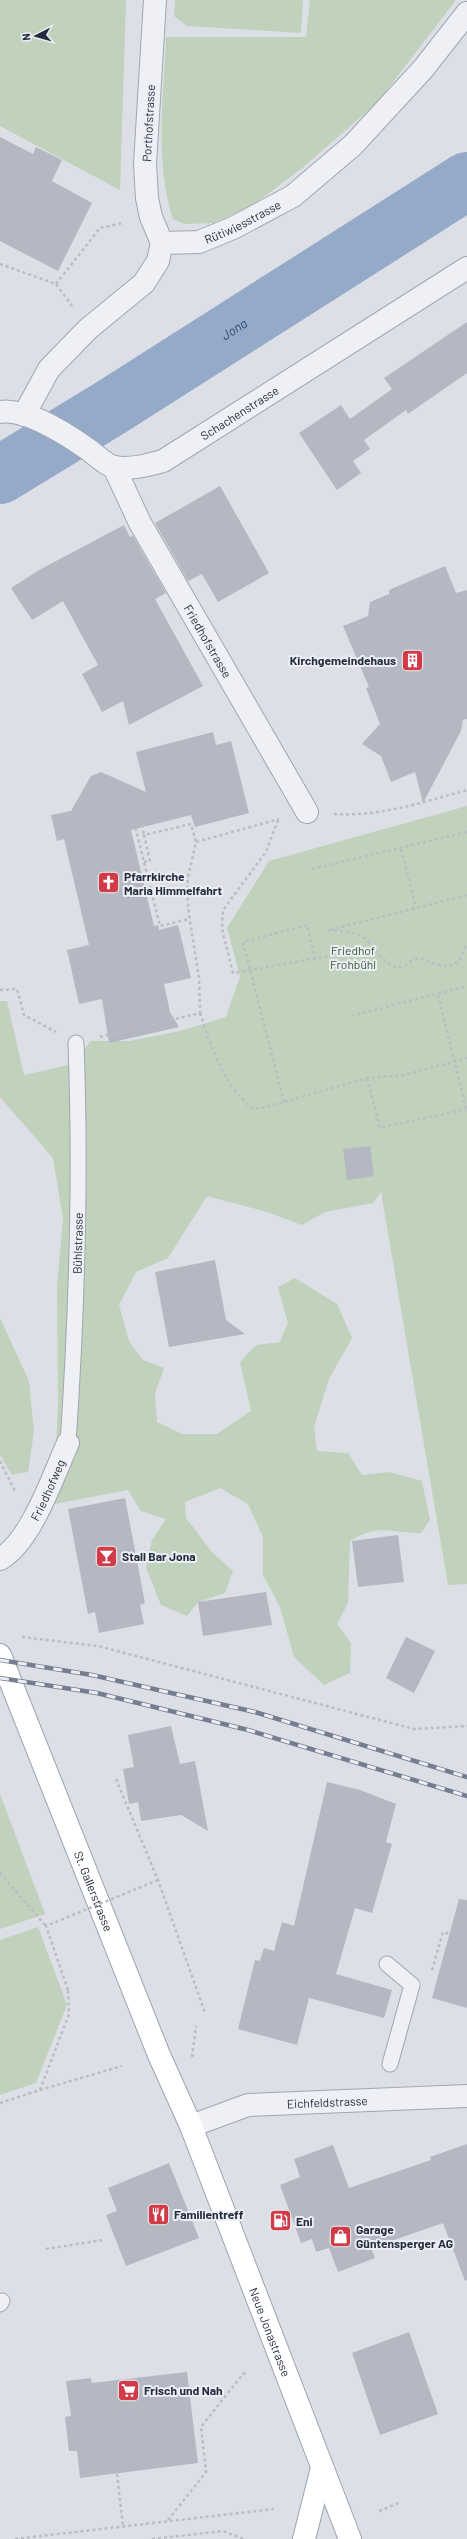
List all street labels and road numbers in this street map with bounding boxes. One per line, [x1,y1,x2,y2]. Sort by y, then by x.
street label: Porthofstrasse [139,84,157,162]
street label: Rütiwiesstrasse [202,197,283,246]
street label: Schachenstrasse [198,383,281,443]
street label: Friedhofstrasse [181,602,235,680]
street label: Bühlstrasse [69,1212,85,1274]
street label: Friedhofweg [27,1457,67,1523]
street label: St. Gallerstrasse [72,1849,116,1933]
street label: Eichfeldstrasse [286,2093,368,2110]
street label: Neue Jonastrasse [247,2285,294,2378]

